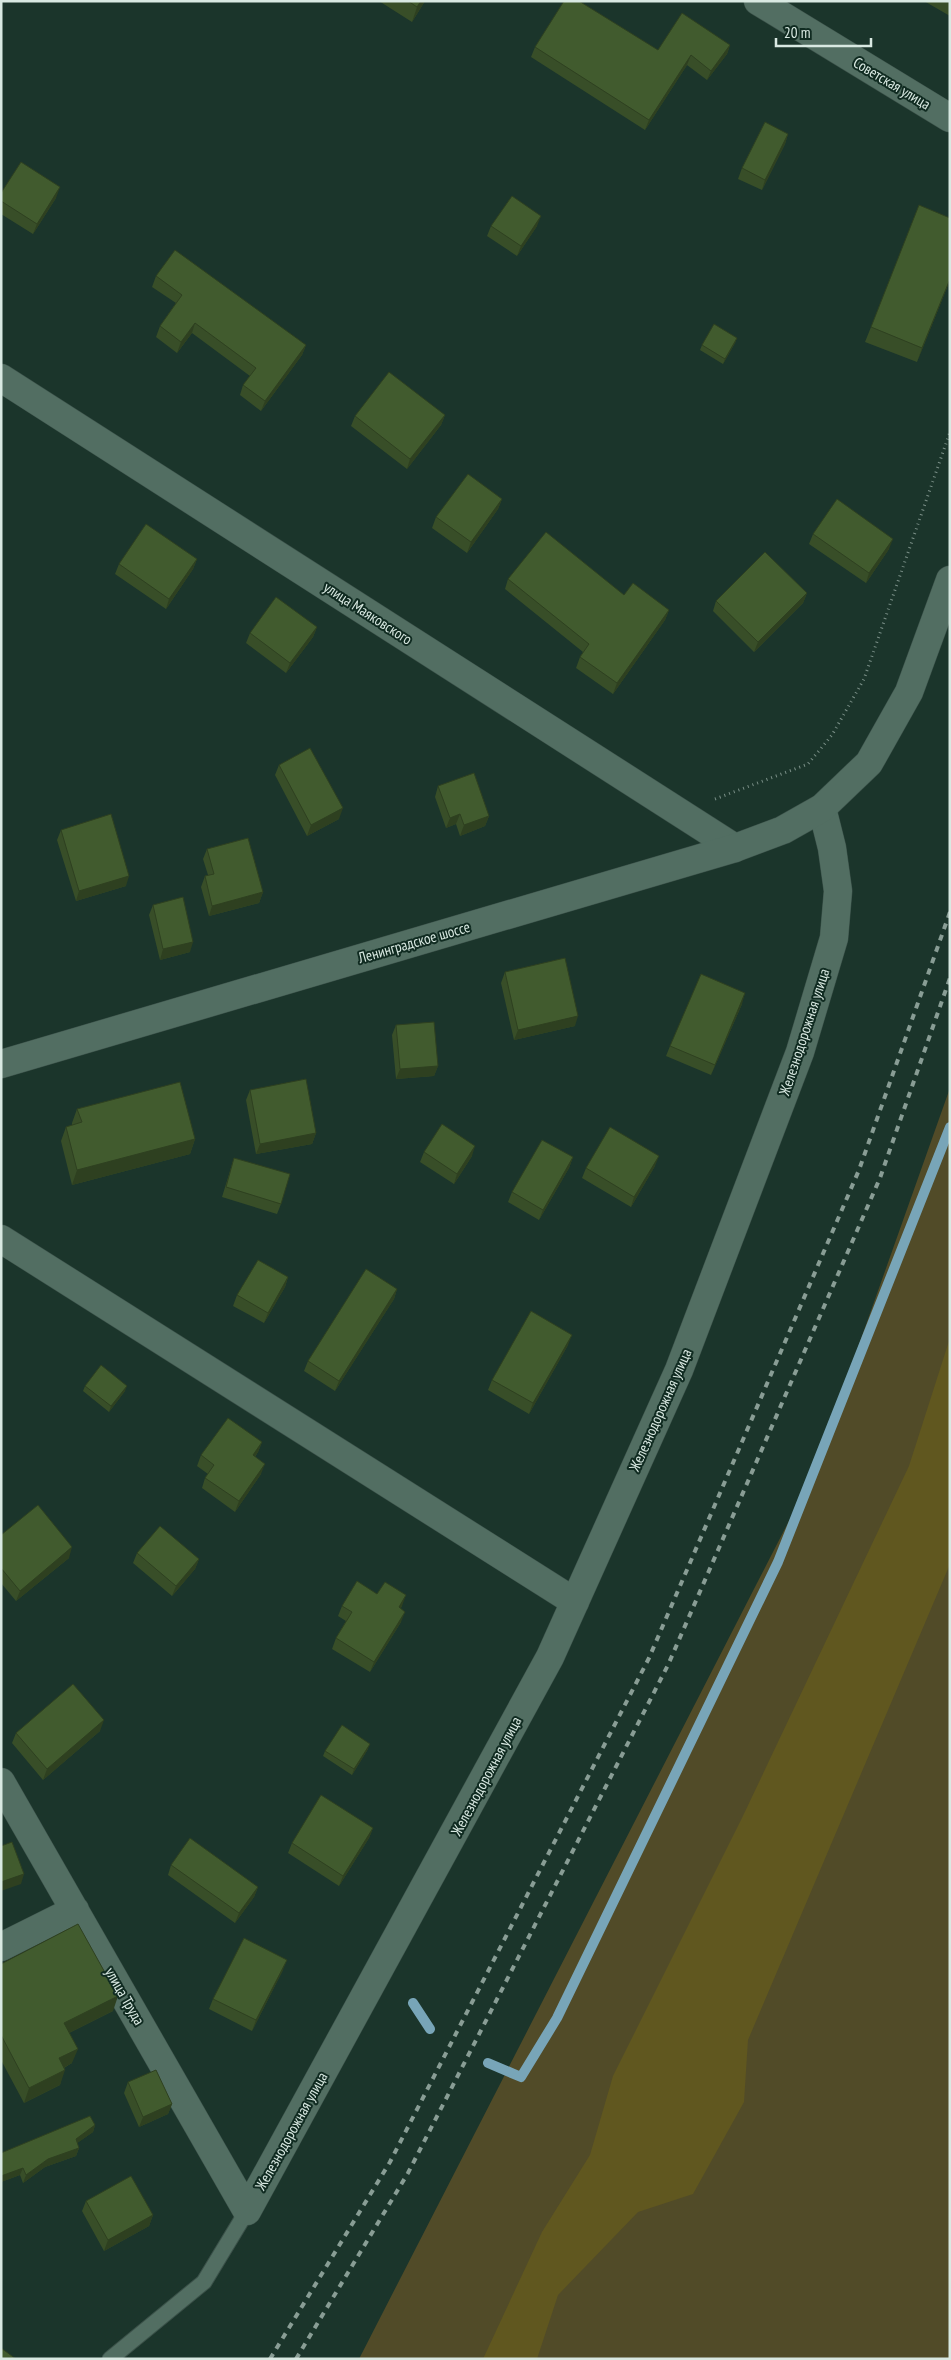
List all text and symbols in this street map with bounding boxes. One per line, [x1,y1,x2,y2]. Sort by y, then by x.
scale bar [776,15,871,47]
text: 20 m [784,23,810,42]
street label: Советская улица [850,53,934,113]
street label: улица Маяковского [320,577,416,649]
street label: Ленинградское шоссе [355,917,472,967]
street label: Железнодорожная улица [774,966,833,1099]
street label: Железнодорожная улица [624,1346,696,1475]
street label: Железнодорожная улица [446,1713,525,1840]
street label: улица Труда [101,1964,149,2028]
street label: Железнодорожная улица [250,2069,331,2194]

